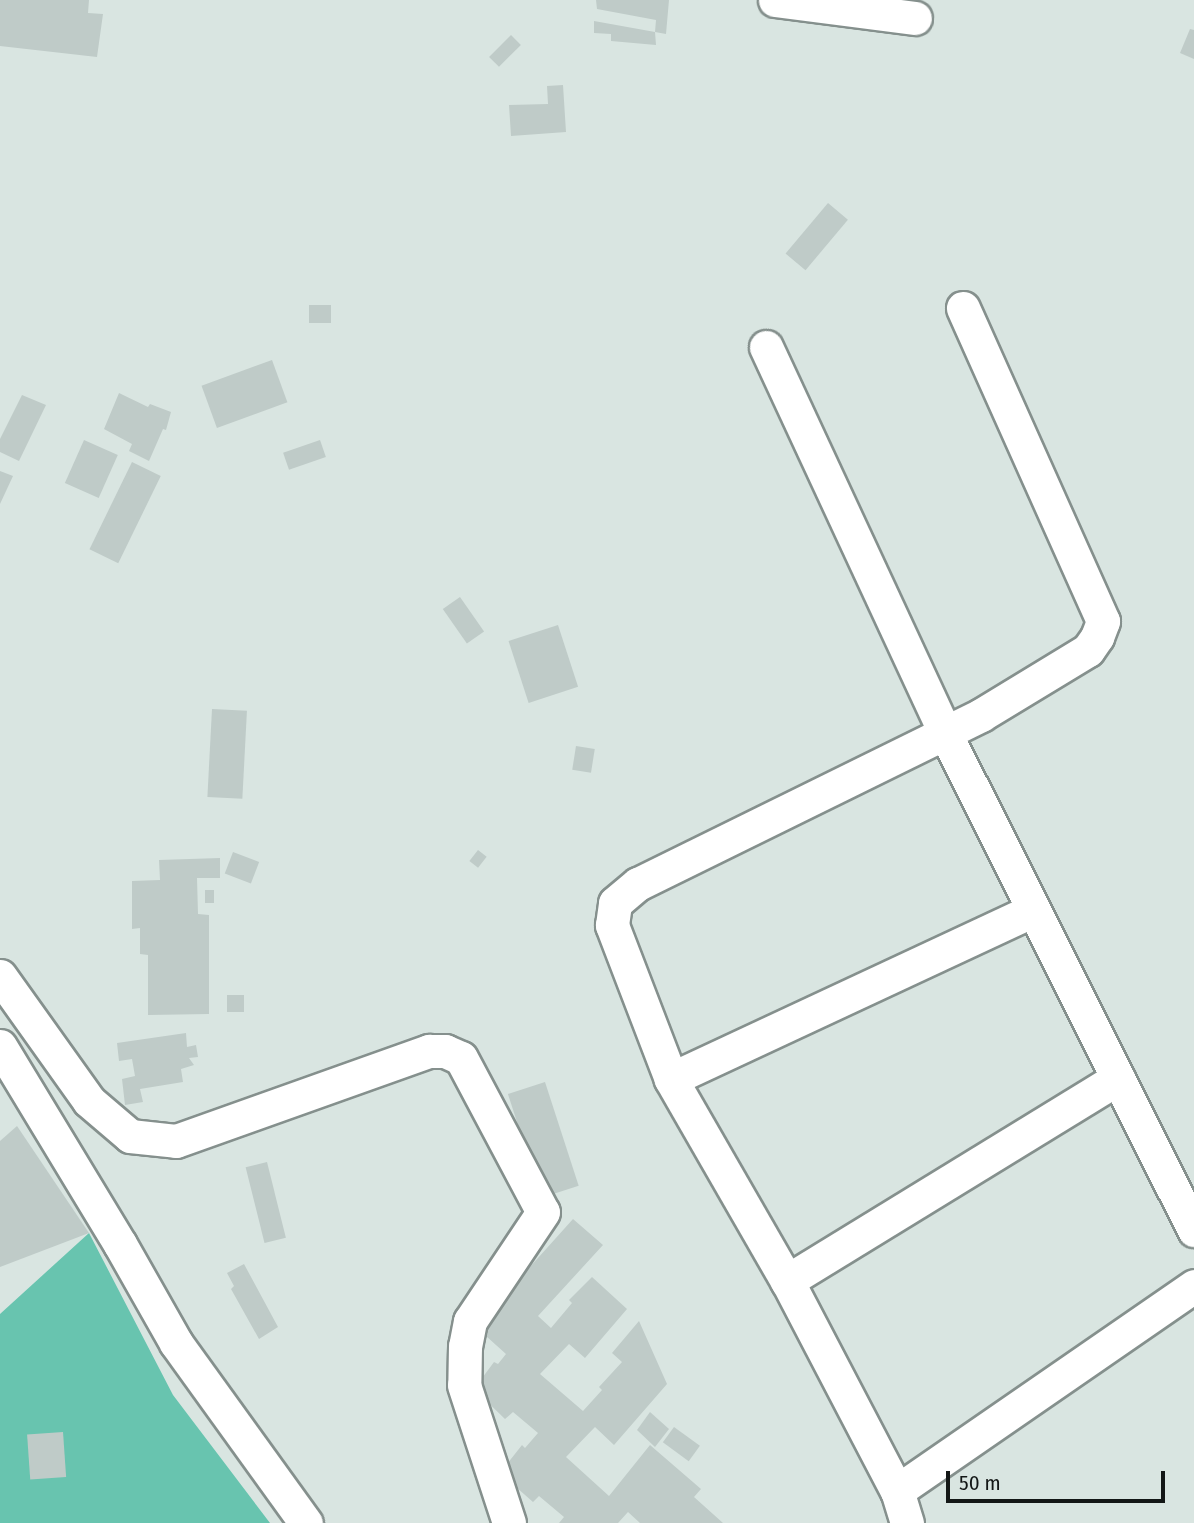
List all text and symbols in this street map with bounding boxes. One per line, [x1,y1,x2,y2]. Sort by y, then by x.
scale bar [949,1456,1168,1500]
text: 50 m [959,1470,1001,1496]

